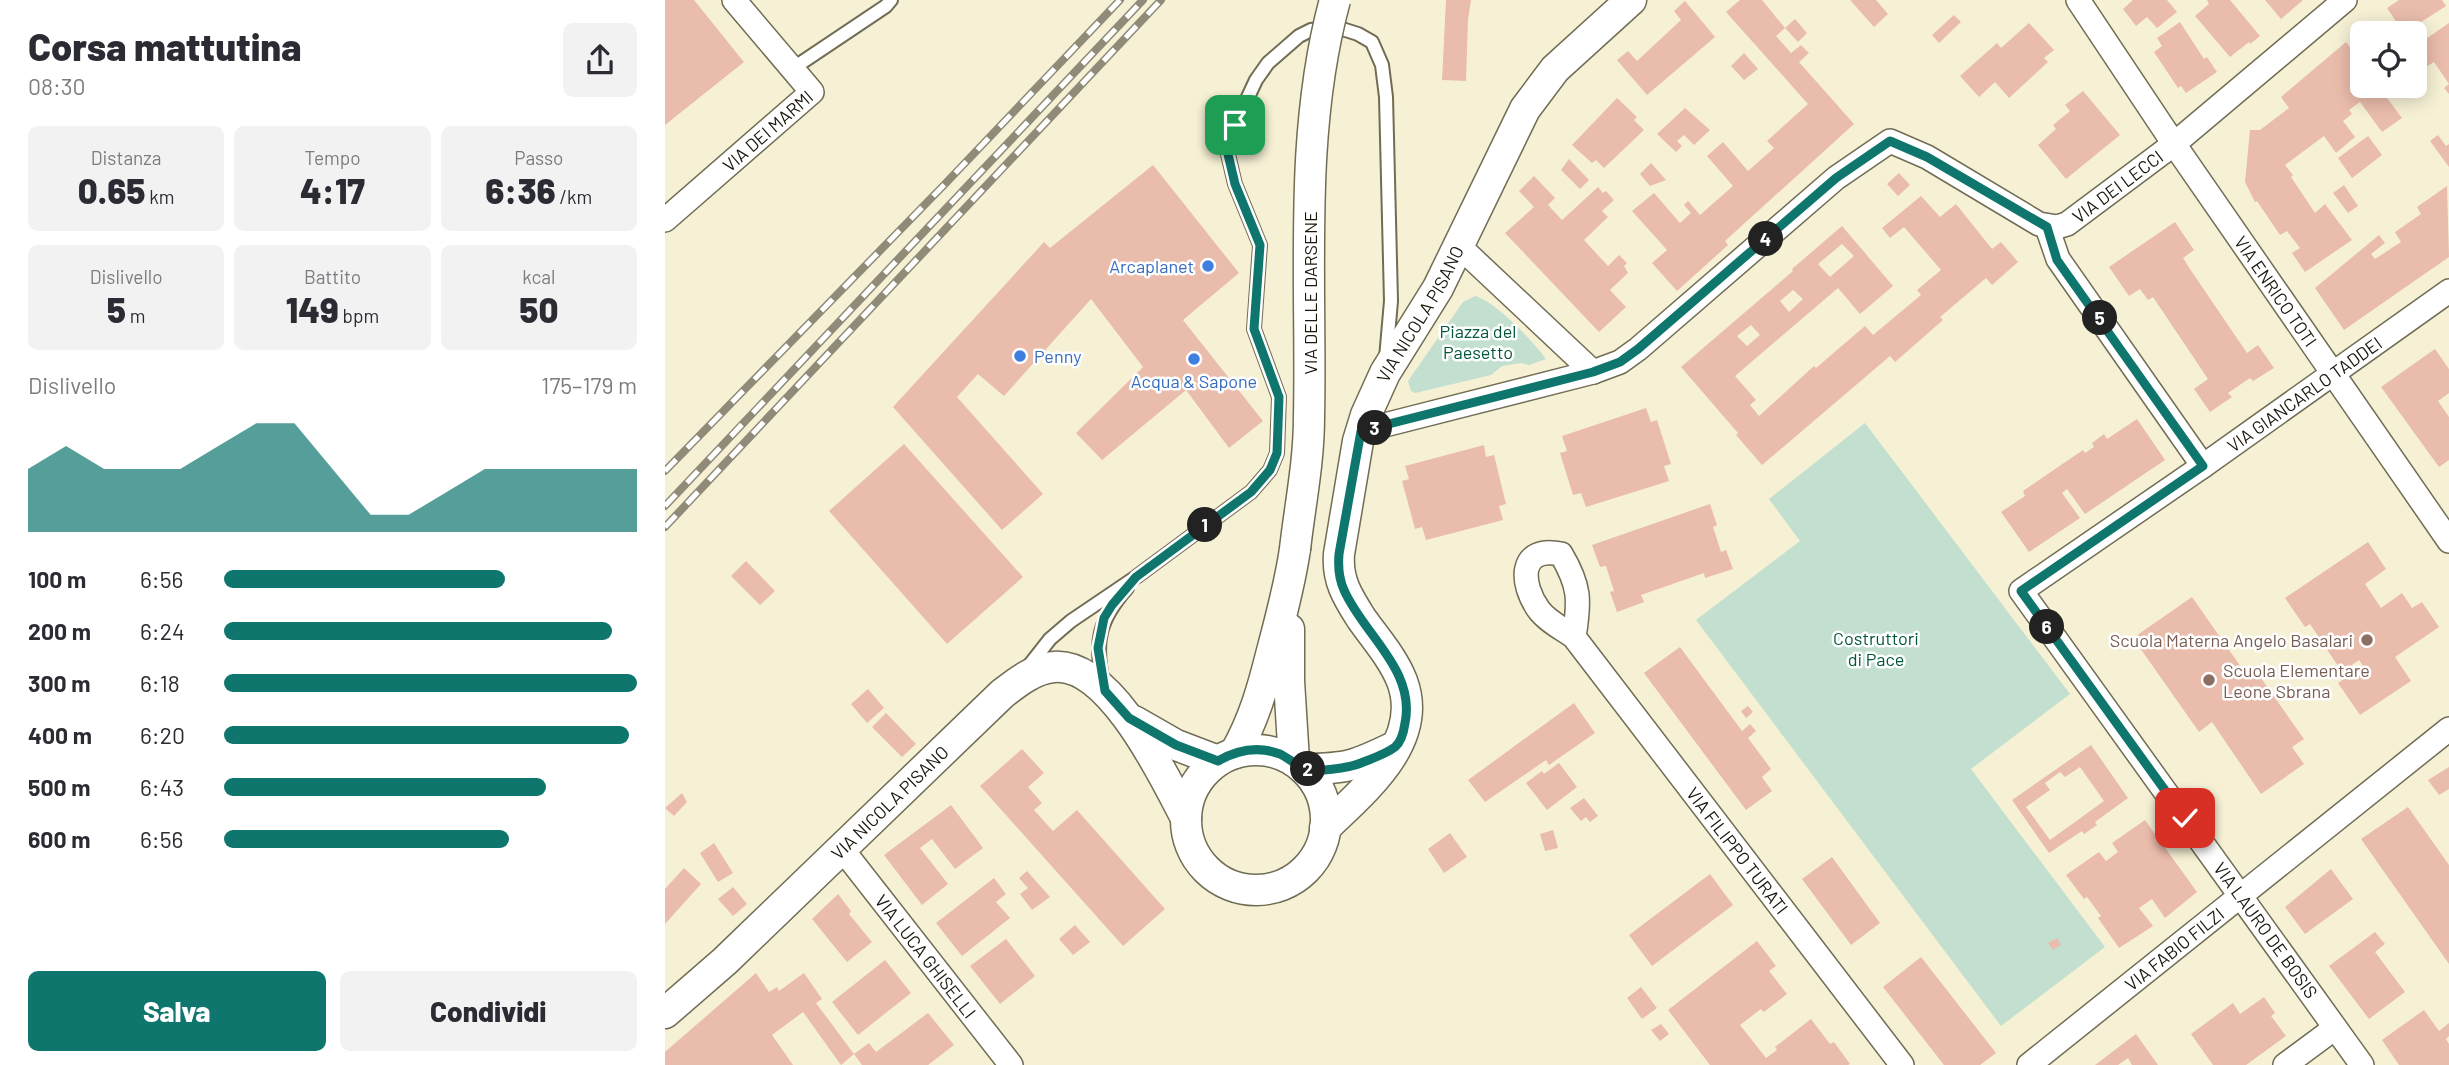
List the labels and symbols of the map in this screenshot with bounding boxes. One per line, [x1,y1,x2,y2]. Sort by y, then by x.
street label: VIA DEI MARMI [718,85,817,176]
pin [1205,95,1265,155]
street label: VIA DEI LECCI [2068,145,2167,227]
street label: VIA DELLE DARSENE [1299,211,1321,375]
pin: 4 [1749,222,1783,256]
street label: VIA ENRICO TOTI [2230,232,2322,351]
street label: VIA NICOLA PISANO [1371,242,1468,385]
place label: Arcaplanet [1109,255,1194,277]
marker: Arcaplanet [1200,258,1216,274]
pin: 5 [2083,300,2117,336]
park label: Piazza del Paesetto [1440,320,1516,363]
street label: VIA GIANCARLO TADDEI [2223,332,2386,456]
place label: Penny [1034,345,1081,367]
marker: Penny [1012,348,1028,364]
marker: Acqua & Sapone [1186,351,1202,367]
place label: Acqua & Sapone [1131,370,1257,392]
pin: 3 [1357,410,1393,446]
pin: 1 [1187,508,1223,542]
pin: 6 [2029,610,2065,644]
park label: Costruttori di Pace [1833,627,1919,670]
place label: Scuola Materna Angelo Basalari [2110,629,2353,651]
marker: Scuola Materna Angelo Basalari [2359,632,2375,648]
place label: Scuola Elementare Leone Sbrana [2223,659,2370,702]
marker: Scuola Elementare Leone Sbrana [2201,672,2217,688]
street label: VIA NICOLA PISANO [826,741,953,864]
pin: 2 [1291,752,1325,786]
street label: VIA FILIPPO TURATI [1682,783,1793,918]
pin [2155,788,2215,848]
street label: VIA LAURO DE BOSIS [2209,858,2323,1002]
street label: VIA LUCA GHISELLI [871,890,981,1022]
street label: VIA FABIO FILZI [2120,903,2228,995]

